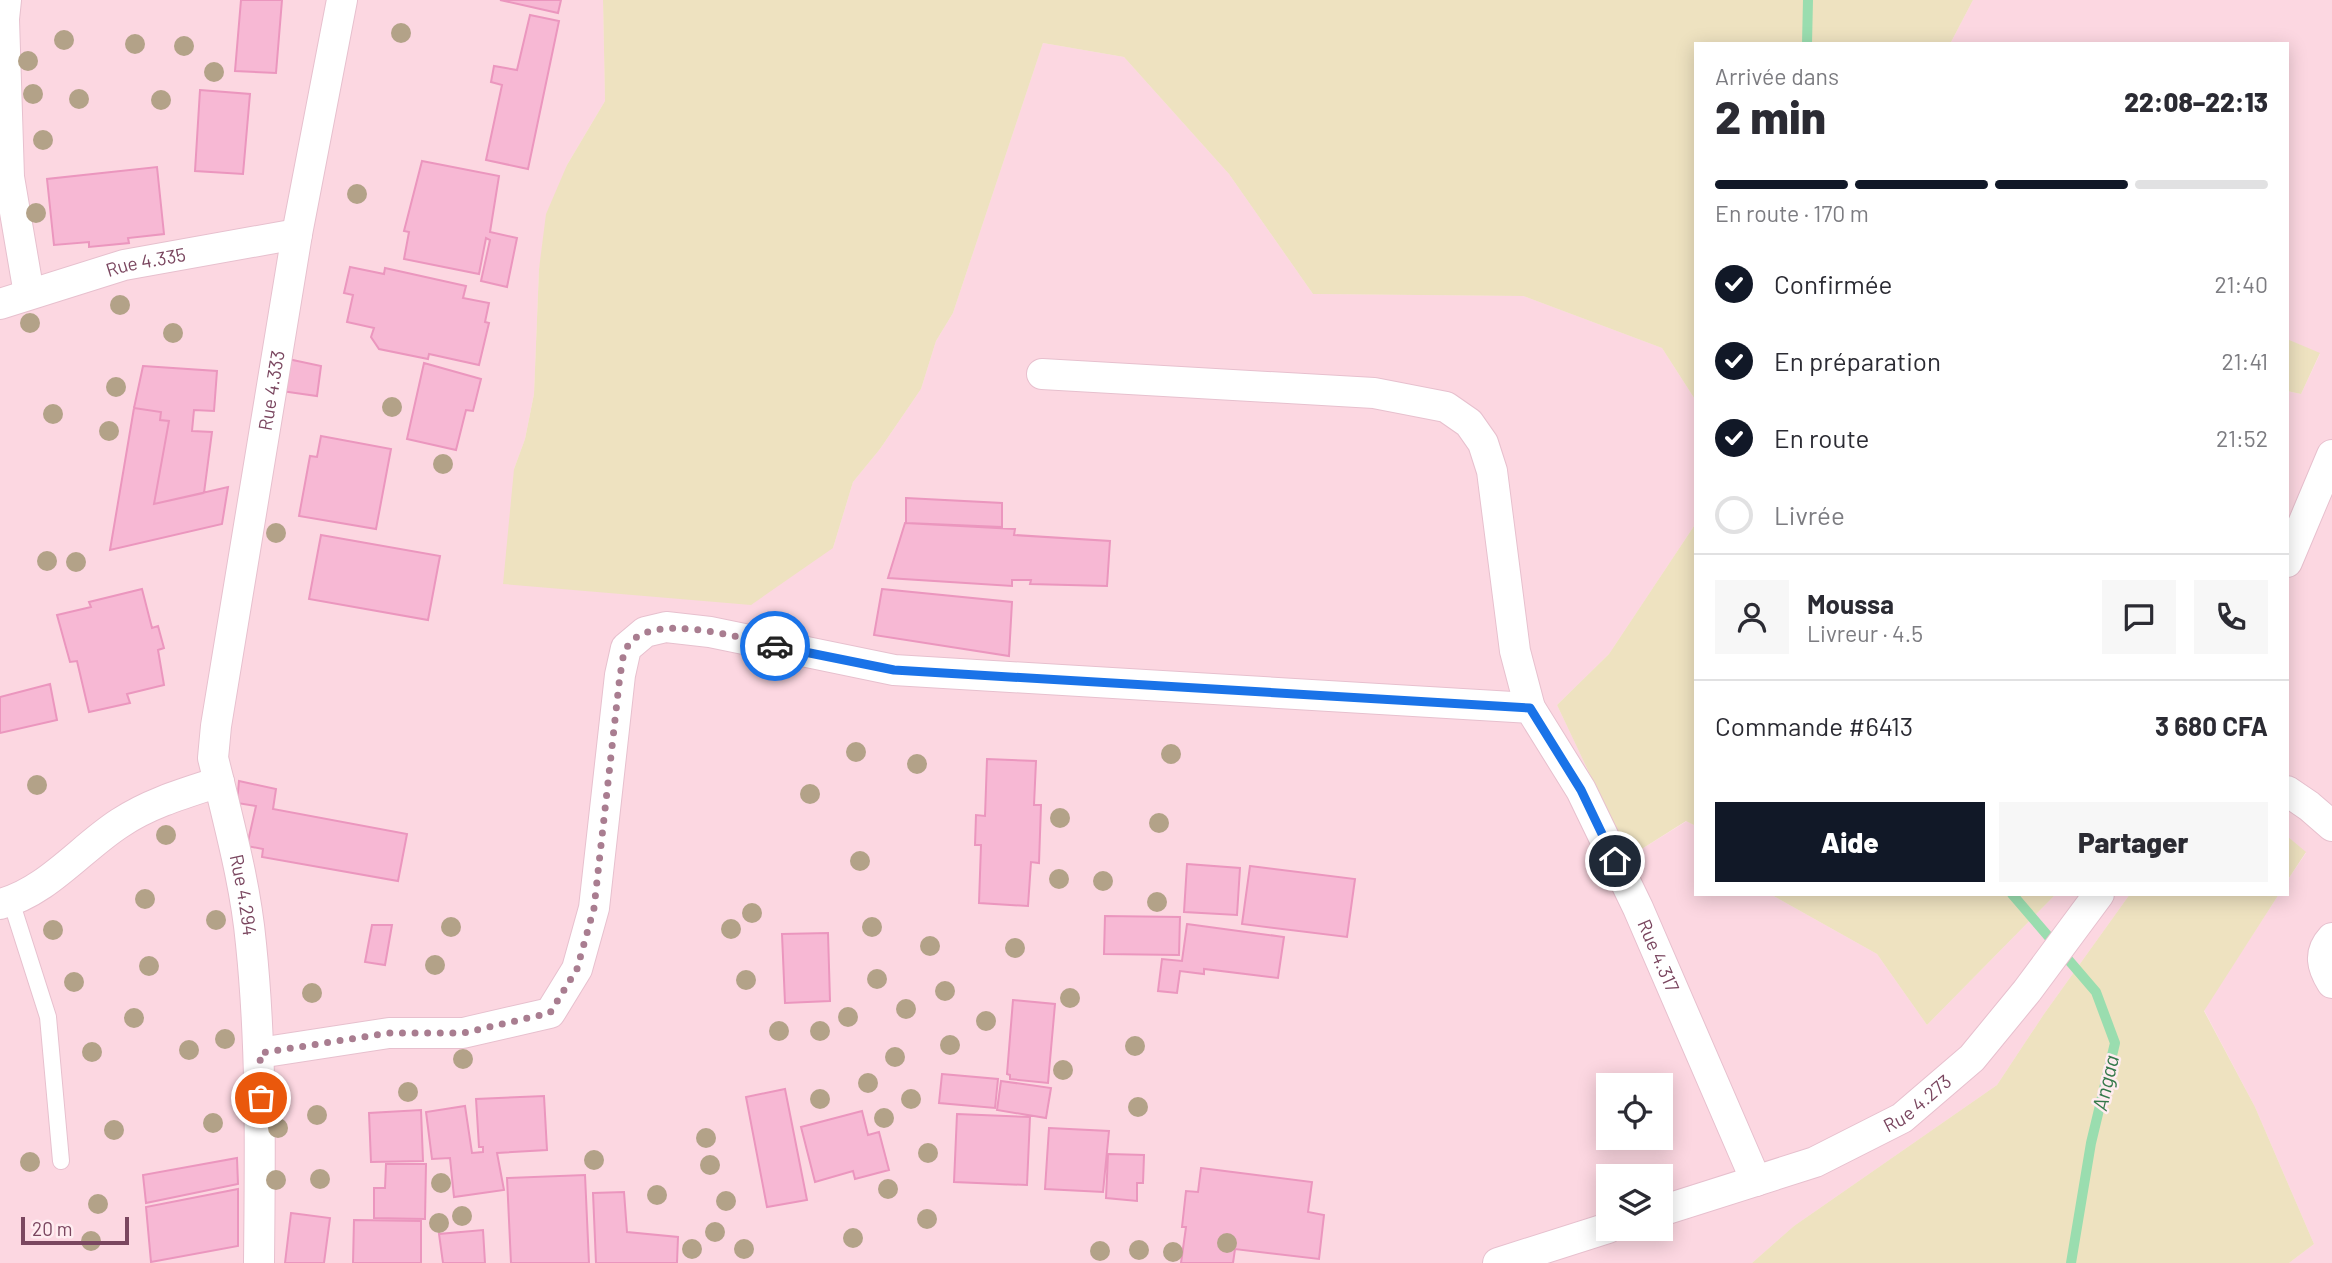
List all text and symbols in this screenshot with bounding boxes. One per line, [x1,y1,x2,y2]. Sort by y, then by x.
text: Arrivée dans [1715,62,1839,90]
text: 22:08–22:13 [2124,86,2268,117]
text: 2 min [1715,88,1826,143]
text: En route · 170 m [1715,199,1869,227]
street label: Rue 4.335 [103,242,187,281]
icon: check [1715,265,1753,303]
text: Confirmée [1774,268,1892,299]
text: 21:40 [2214,270,2268,298]
icon: check [1715,342,1753,380]
text: En préparation [1774,345,1941,376]
text: 21:41 [2222,347,2268,375]
street label: Rue 4.333 [253,349,289,432]
icon: check [1715,419,1753,457]
text: En route [1774,422,1869,453]
text: 21:52 [2216,424,2268,452]
text: Livrée [1774,499,1845,530]
button: person [1715,580,1789,654]
button: chat [2102,580,2176,654]
button: phone [2194,580,2268,654]
text: Moussa [1807,588,1894,619]
courier [740,611,810,681]
text: Livreur · 4.5 [1807,619,1923,647]
icon: car [756,627,794,665]
text: Commande #6413 [1715,710,1913,741]
text: 3 680 CFA [2155,710,2268,741]
button: Aide [1715,802,1985,882]
button: Partager [1999,802,2268,882]
pin [1585,831,1645,891]
icon: home [1596,842,1634,880]
street label: Rue 4.294 [226,852,262,937]
street label: Rue 4.317 [1633,916,1685,995]
water label: Angaa [2086,1052,2123,1113]
pin [231,1068,291,1128]
street label: Rue 4.273 [1879,1069,1956,1137]
map controls [1596,1073,1673,1241]
button: locate [1596,1073,1673,1150]
icon: bag [242,1079,280,1117]
button: layers [1596,1164,1673,1241]
scale bar [21,1214,130,1246]
text: 20 m [32,1217,72,1240]

